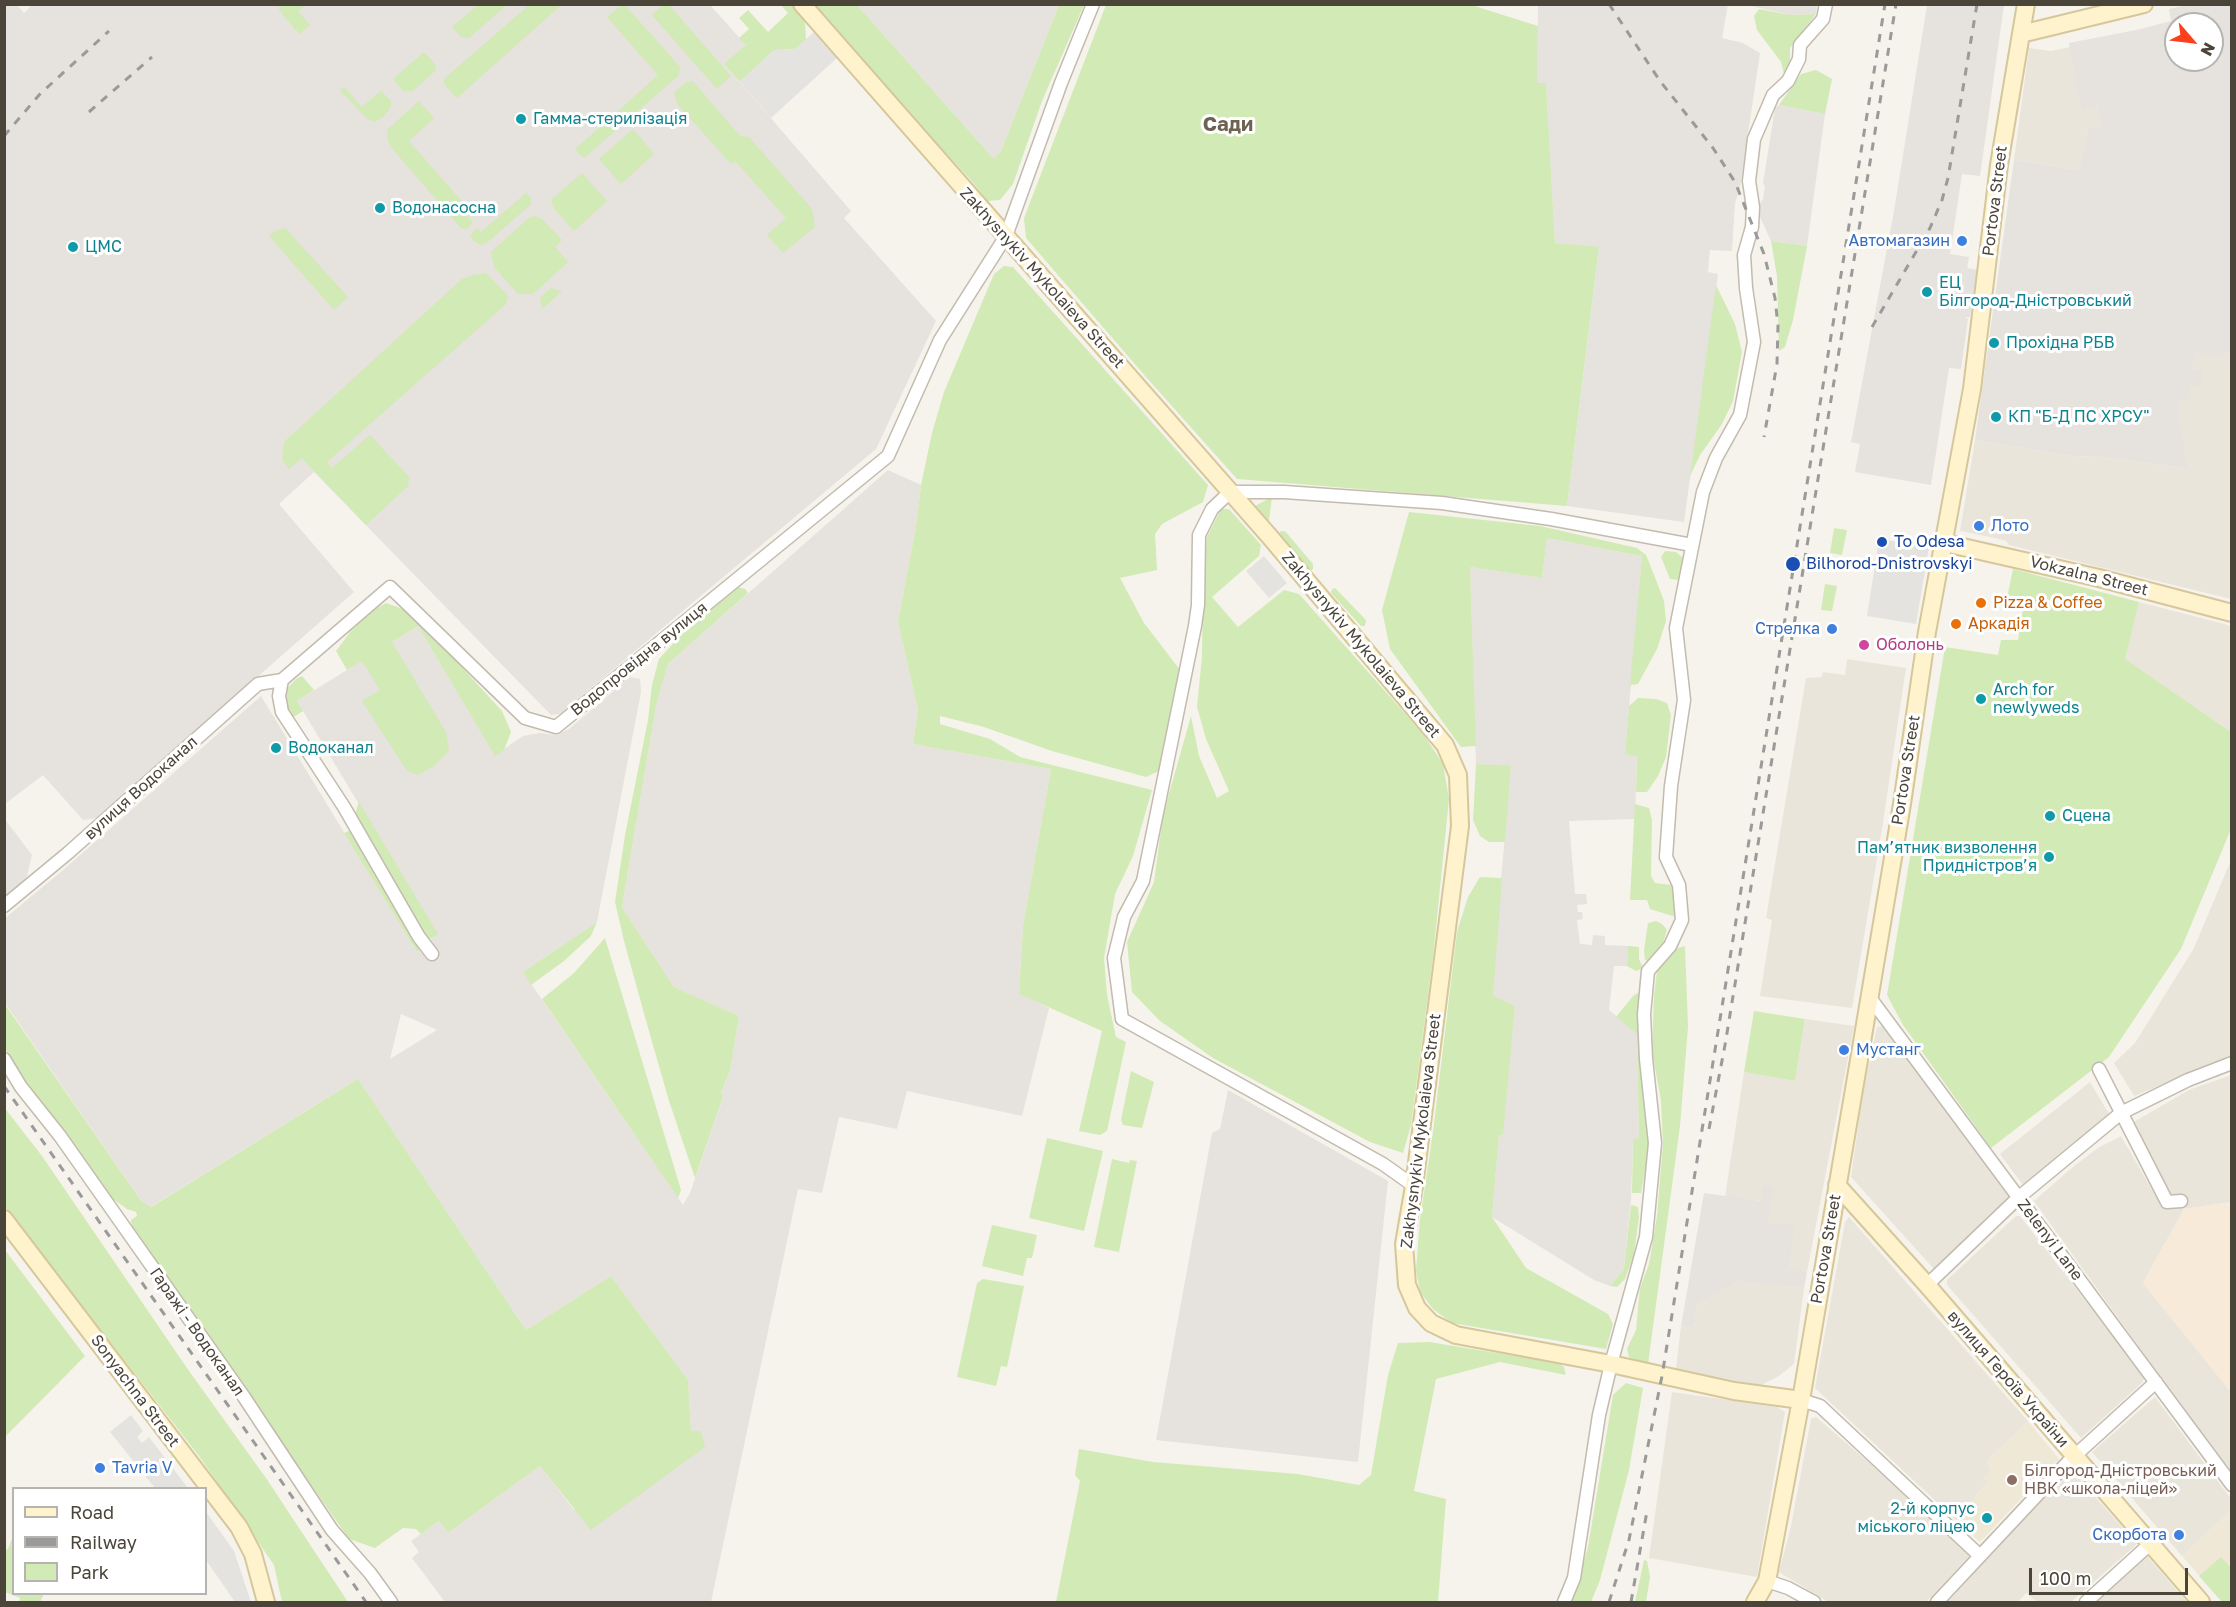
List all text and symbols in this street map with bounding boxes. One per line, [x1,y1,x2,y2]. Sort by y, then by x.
north arrow [2164,12,2224,72]
text: N [2196,39,2220,60]
place label: Гамма-стерилізація [533,109,687,129]
marker: Гамма-стерилізація [514,112,528,126]
district label: Сади [1203,113,1253,137]
street label: Portova Street [1979,145,2011,257]
street label: Zakhysnykiv Mykolaieva Street [956,184,1128,372]
place label: Водонасосна [392,198,496,218]
marker: Водонасосна [373,201,387,215]
place label: Автомагазин [1849,231,1950,251]
marker: Автомагазин [1955,234,1969,248]
place label: ЦМС [85,237,122,257]
marker: ЦМС [66,240,80,254]
place label: ЕЦ Білгород-Дністровський [1939,273,2132,311]
marker: ЕЦ Білгород-Дністровський [1920,285,1934,299]
place label: Прохідна РБВ [2006,333,2115,353]
marker: Прохідна РБВ [1987,336,2001,350]
place label: КП "Б-Д ПС ХРСУ" [2008,407,2150,427]
marker: КП "Б-Д ПС ХРСУ" [1989,410,2003,424]
place label: Лото [1991,516,2029,536]
marker: Лото [1972,519,1986,533]
place label: To Odesa [1894,532,1965,552]
marker: To Odesa [1875,535,1889,549]
street label: Zakhysnykiv Mykolaieva Street [1278,548,1444,742]
street label: Vokzalna Street [2028,552,2150,600]
place label: Bilhorod-Dnistrovskyi [1806,554,1973,574]
marker: Bilhorod-Dnistrovskyi [1784,555,1802,573]
place label: Pizza & Coffee [1993,593,2103,613]
marker: Pizza & Coffee [1974,596,1988,610]
street label: Водопровідна вулиця [567,598,711,720]
place label: Аркадія [1968,614,2030,634]
marker: Аркадія [1949,617,1963,631]
place label: Стрелка [1755,619,1820,639]
marker: Стрелка [1825,622,1839,636]
place label: Оболонь [1876,635,1944,655]
marker: Оболонь [1857,638,1871,652]
place label: Arch for newlyweds [1993,680,2079,718]
marker: Arch for newlyweds [1974,692,1988,706]
street label: Portova Street [1888,714,1924,826]
street label: вулиця Водоканал [81,732,201,844]
place label: Водоканал [288,738,374,758]
marker: Водоканал [269,741,283,755]
place label: Сцена [2062,806,2111,826]
marker: Сцена [2043,809,2057,823]
place label: Пам’ятник визволення Придністров’я [1857,838,2037,876]
marker: Пам’ятник визволення Придністров’я [2042,850,2056,864]
street label: Zakhysnykiv Mykolaieva Street [1397,1012,1445,1250]
place label: Мустанг [1856,1040,1921,1060]
marker: Мустанг [1837,1043,1851,1057]
street label: Portova Street [1807,1193,1845,1305]
street label: Zelenyi Lane [2013,1195,2087,1285]
street label: Гаражі - Водоканал [146,1264,248,1400]
street label: вулиця Героїв України [1943,1307,2073,1451]
street label: Sonyachna Street [87,1331,183,1451]
place label: Tavria V [112,1458,172,1478]
marker: Tavria V [93,1461,107,1475]
place label: Білгород-Дністровський НВК «школа-ліцей» [2024,1461,2217,1499]
marker: Білгород-Дністровський НВК «школа-ліцей» [2005,1473,2019,1487]
legend [12,1487,207,1595]
place label: 2-й корпус міського ліцею [1858,1499,1975,1537]
text: Road [70,1501,114,1523]
marker: 2-й корпус міського ліцею [1980,1511,1994,1525]
place label: Скорбота [2092,1525,2167,1545]
marker: Скорбота [2172,1528,2186,1542]
text: Railway [70,1531,137,1553]
scale bar [2032,1556,2191,1594]
text: Park [70,1561,109,1583]
text: 100 m [2040,1567,2091,1589]

